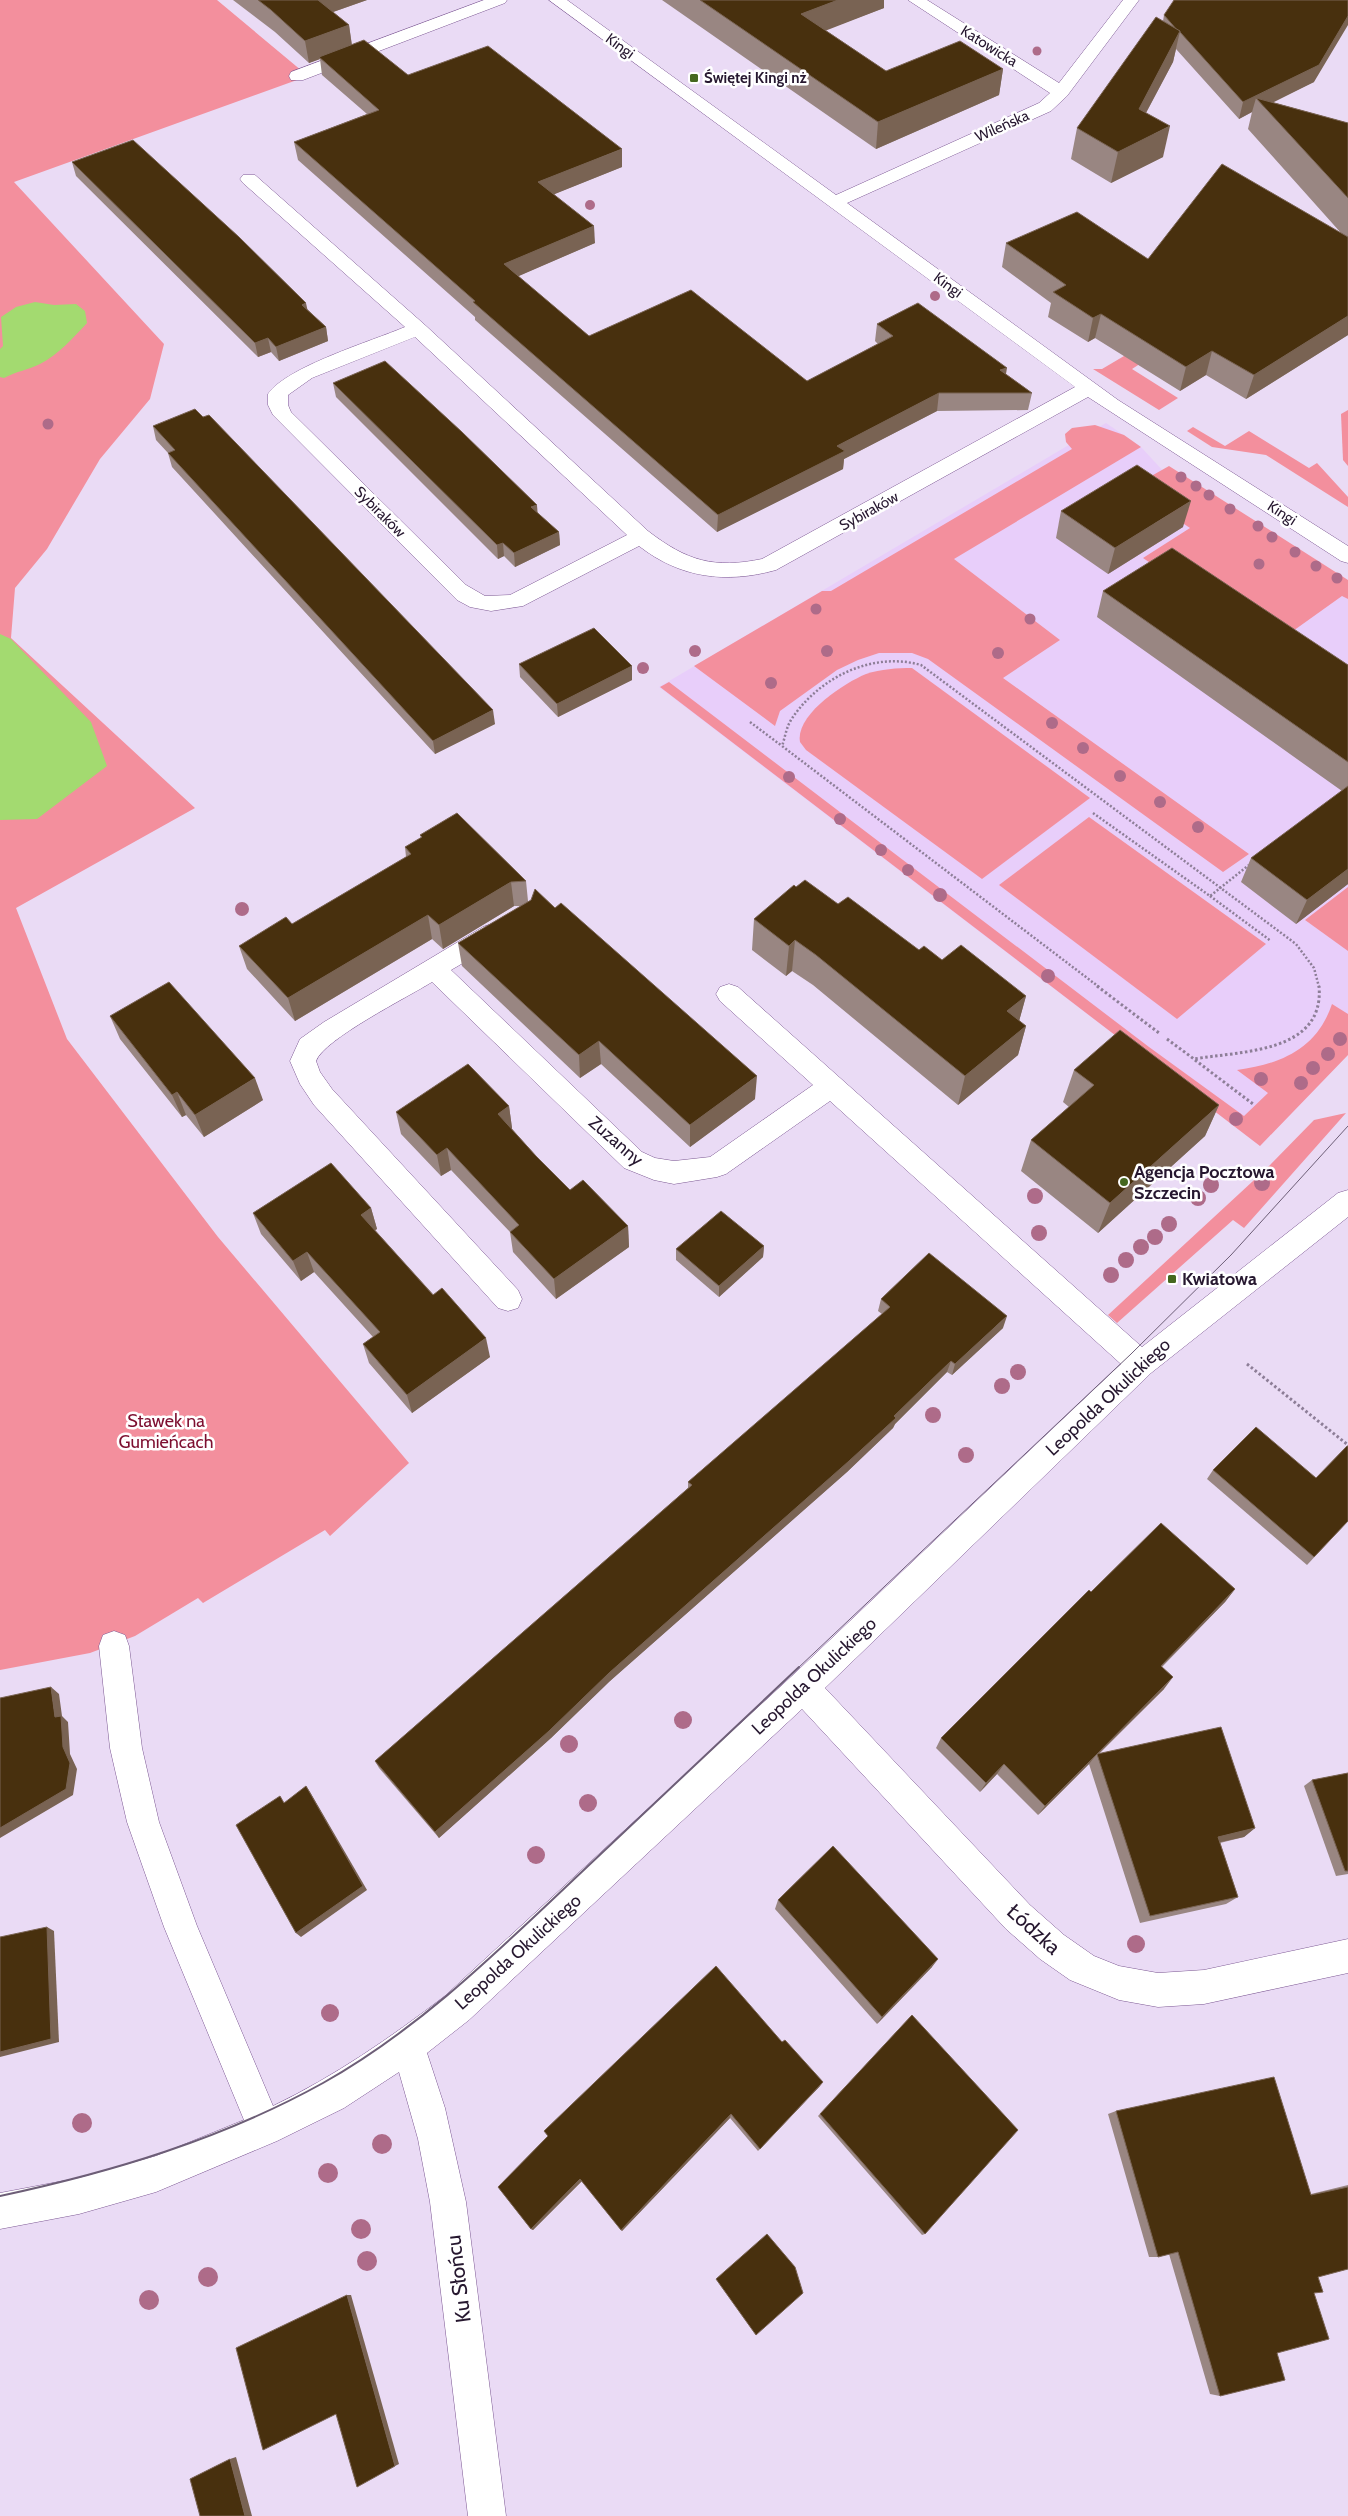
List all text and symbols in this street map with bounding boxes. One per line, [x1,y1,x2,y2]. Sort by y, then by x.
street label: Katowicka [957,22,1021,71]
street label: Kingi [602,30,638,62]
place label: Świętej Kingi nż [704,68,807,87]
marker: Świętej Kingi nż [688,72,700,84]
street label: Wileńska [972,106,1032,146]
street label: Kingi [930,269,966,301]
street label: Sybiraków [351,483,409,541]
street label: Sybiraków [836,487,902,535]
street label: Kingi [1264,497,1300,529]
street label: Zuzanny [584,1111,648,1171]
place label: Agencja Pocztowa Szczecin [1134,1161,1275,1204]
marker: Agencja Pocztowa Szczecin [1118,1176,1130,1188]
place label: Kwiatowa [1182,1268,1257,1290]
marker: Kwiatowa [1166,1273,1178,1285]
street label: Leopolda Okulickiego [1041,1334,1175,1460]
park label: Stawek na Gumieńcach [118,1410,214,1453]
street label: Leopolda Okulickiego [747,1613,881,1739]
street label: Leopolda Okulickiego [450,1890,586,2014]
street label: Łódzka [1002,1899,1066,1959]
street label: Ku Słońcu [440,2234,476,2324]

